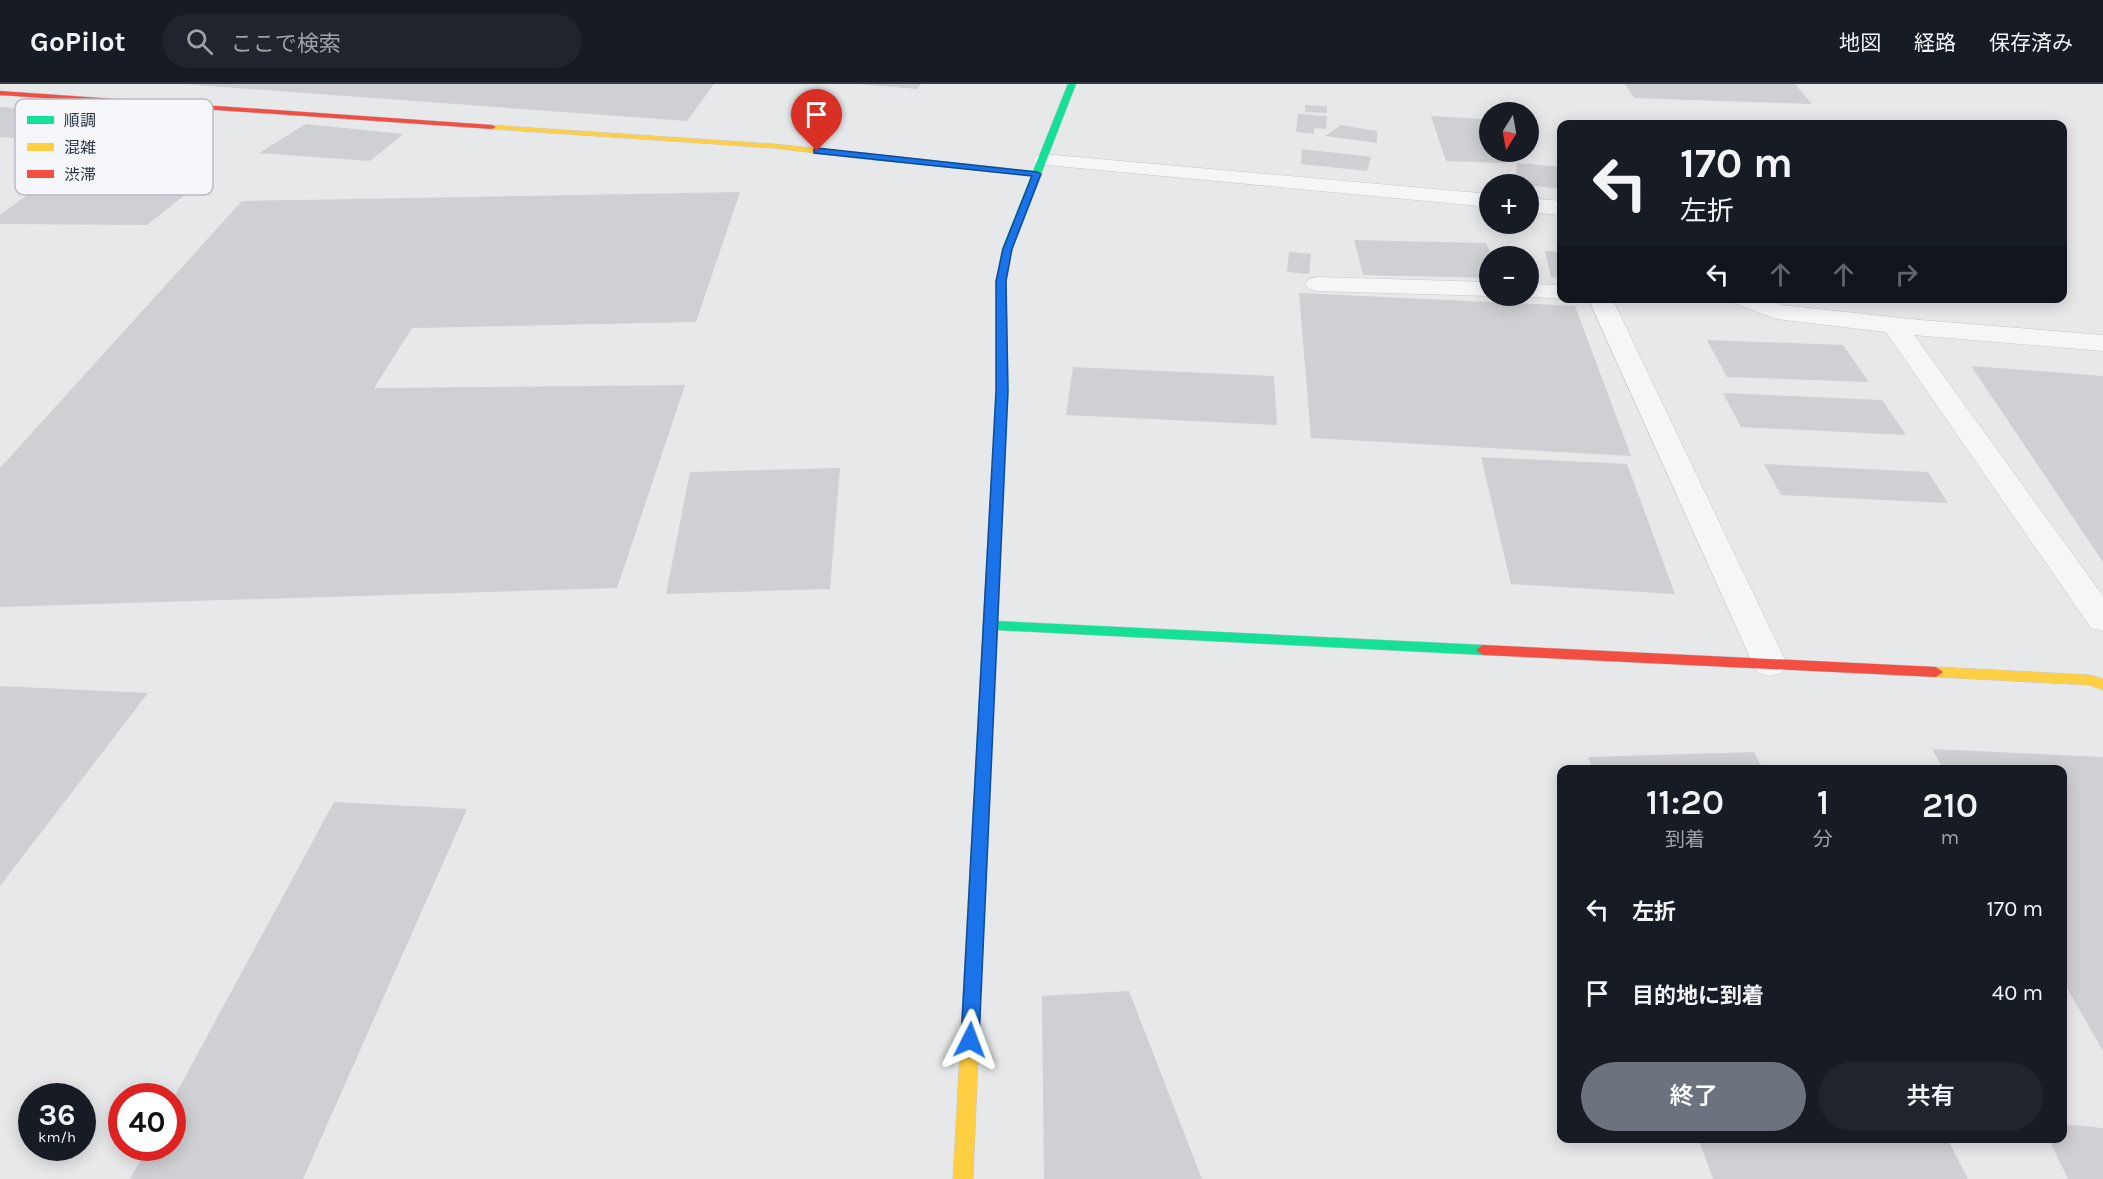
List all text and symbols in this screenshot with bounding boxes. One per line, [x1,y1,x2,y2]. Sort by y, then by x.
search box [162,14,582,68]
text: GoPilot [30,25,126,58]
icon: search [183,25,216,58]
text: ここで検索 [231,31,341,57]
text: 地図 [1839,31,1881,55]
text: 経路 [1914,31,1956,55]
text: 保存済み [1989,31,2073,55]
pin [791,89,842,151]
icon: arrive [800,98,833,131]
legend [15,99,213,195]
north arrow [1479,102,1539,162]
map controls [1479,102,1539,306]
text: 順調 [64,111,96,130]
text: 混雑 [64,138,96,157]
text: 170 m [1680,138,1793,188]
icon: left [1581,144,1659,222]
text: 渋滞 [64,165,96,184]
button: + [1479,174,1539,234]
text: 左折 [1680,195,1734,227]
button: − [1479,246,1539,306]
icon: left [1701,258,1734,291]
icon: ahead [1764,258,1797,291]
icon: ahead [1827,258,1860,291]
icon: right [1890,258,1923,291]
text: 11:20 [1646,781,1724,823]
text: 1 [1817,781,1829,823]
text: 210 [1922,784,1978,826]
text: m [1941,826,1959,849]
text: 到着 [1665,828,1705,851]
text: 分 [1813,828,1833,851]
icon: left [1581,893,1614,926]
text: 170 m [1987,896,2043,922]
text: 左折 [1632,899,1676,925]
icon: arrive [1581,977,1614,1010]
text: 40 m [1992,980,2043,1006]
text: 目的地に到着 [1632,983,1764,1009]
position arrow [938,1008,1002,1072]
button: 終了 [1581,1062,1806,1131]
button: 共有 [1818,1062,2043,1131]
speed limit sign: 40 [108,1083,186,1161]
text: 36 [39,1097,75,1133]
text: km/h [38,1128,76,1146]

